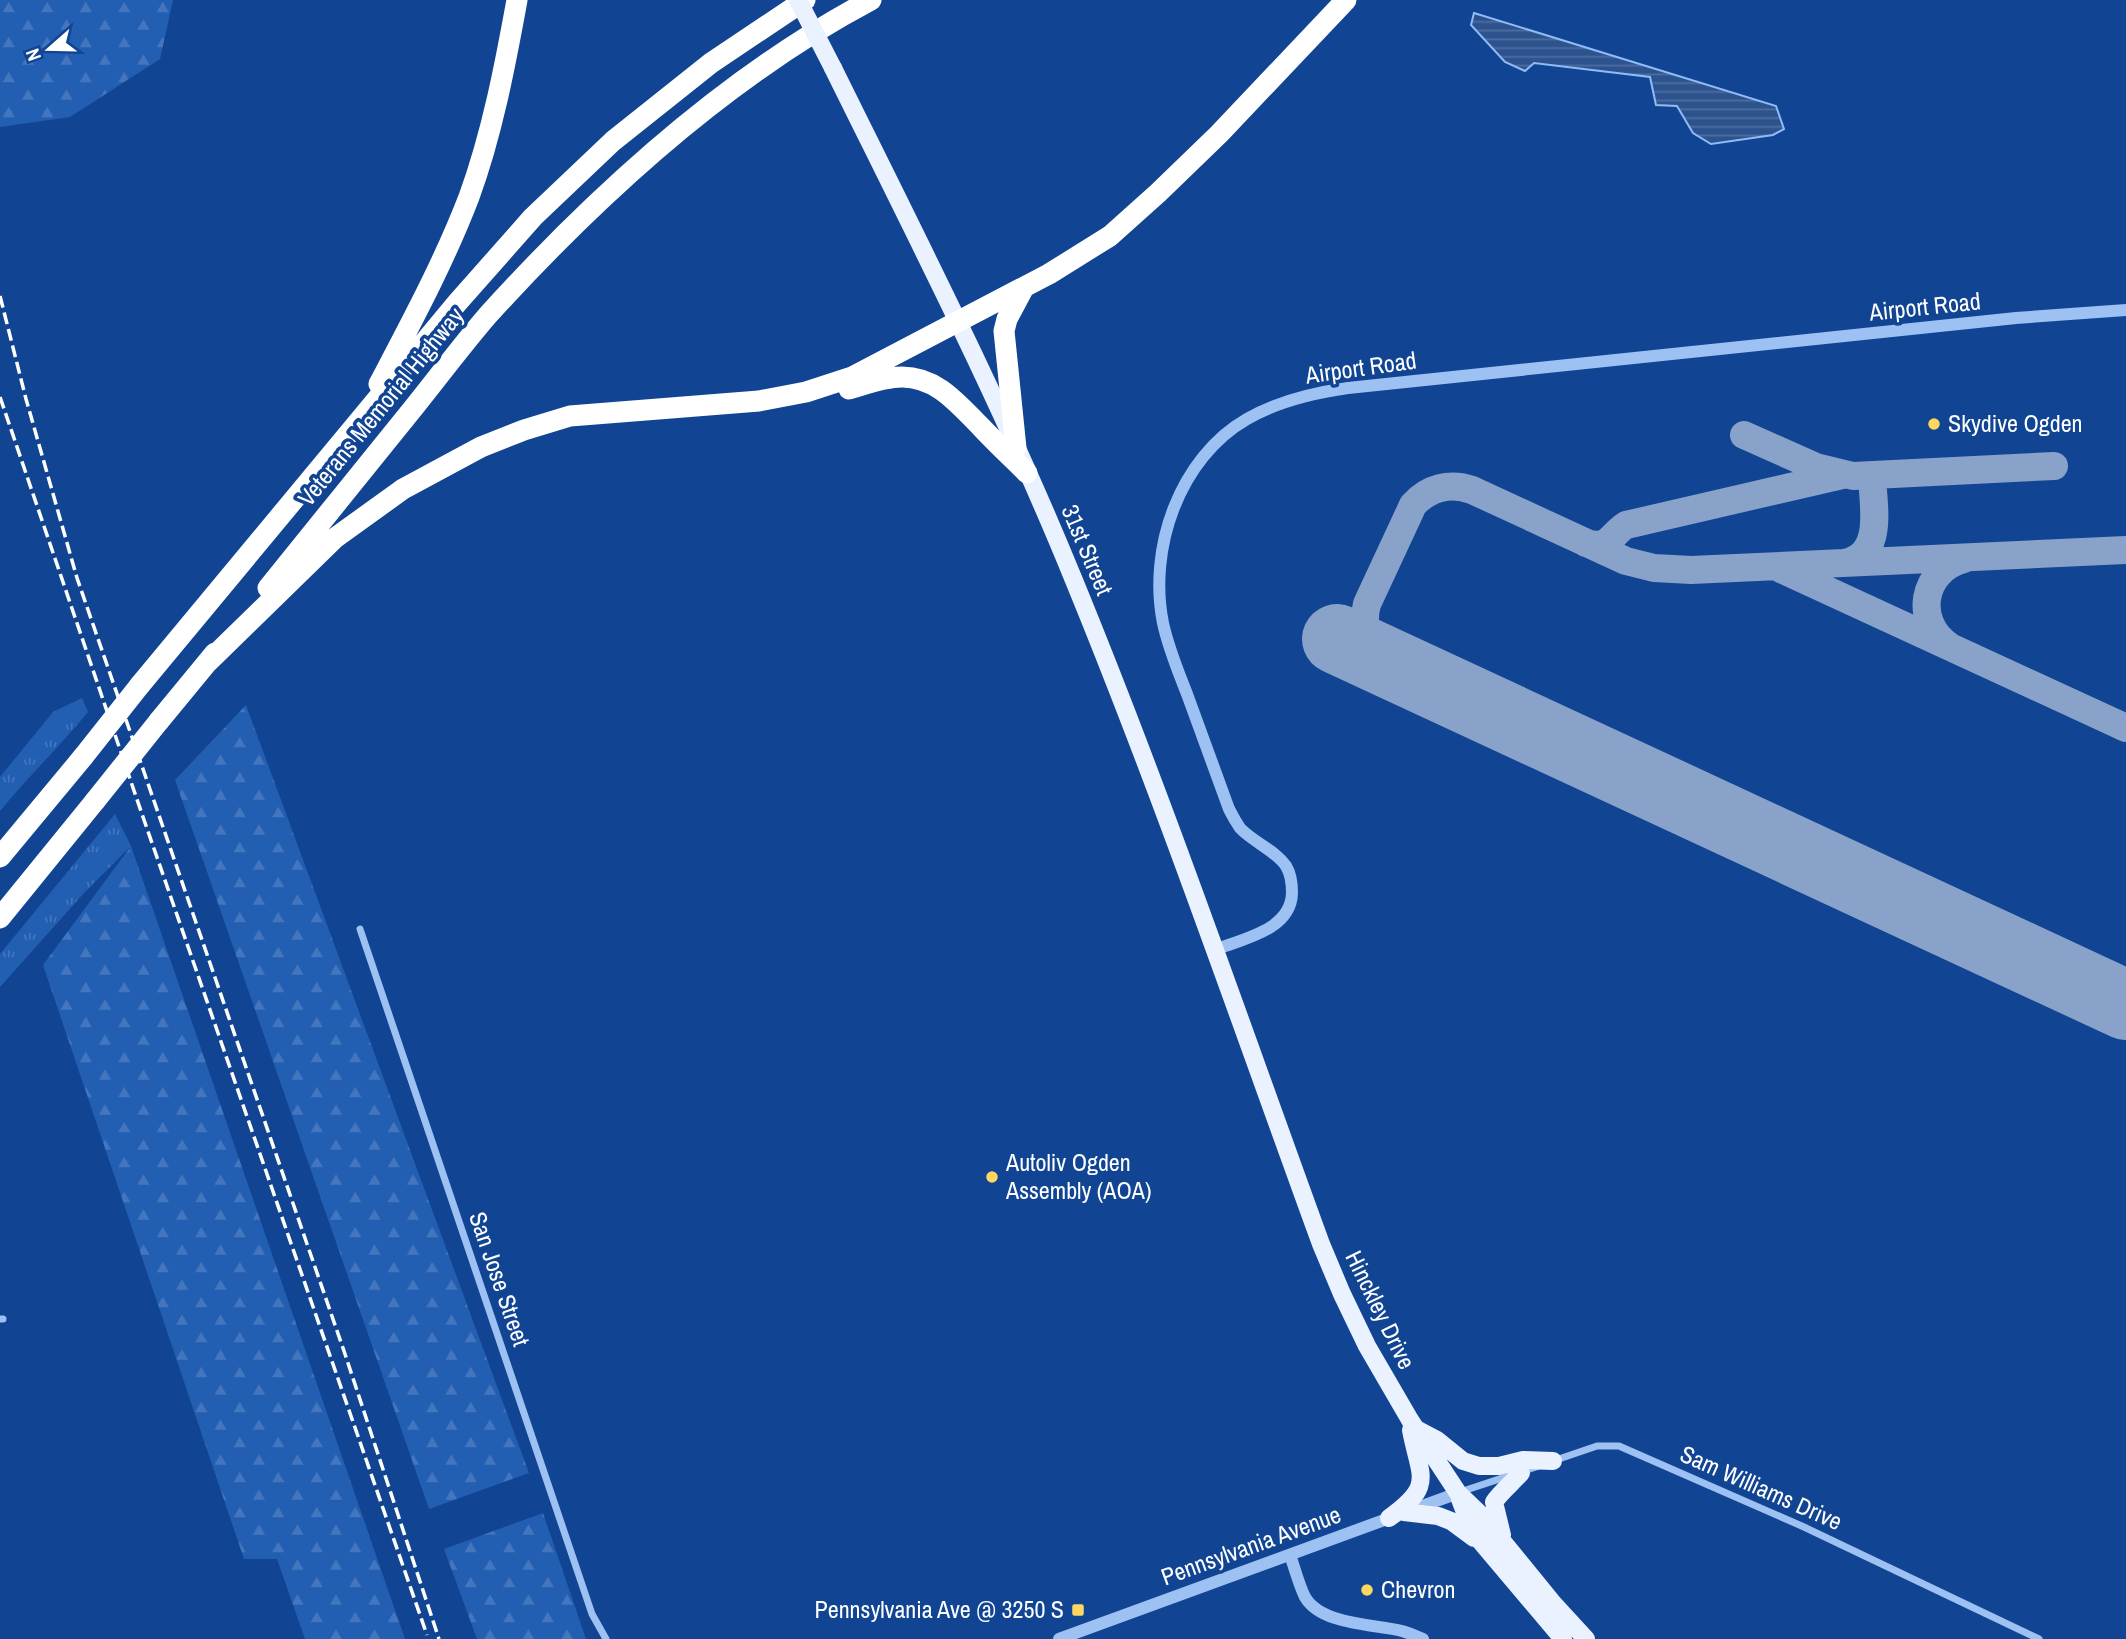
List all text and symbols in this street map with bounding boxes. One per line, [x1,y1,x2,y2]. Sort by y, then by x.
north arrow [14,14,84,84]
text: N [19,45,47,65]
street label: Airport Road [1867,284,1982,328]
street label: Veterans Memorial Highway [290,300,471,512]
street label: Airport Road [1302,343,1418,391]
place label: Skydive Ogden [1948,407,2083,439]
marker: Skydive Ogden [1926,416,1942,432]
street label: 31st Street [1055,500,1121,600]
place label: Autoliv Ogden Assembly (AOA) [1005,1146,1151,1206]
marker: Autoliv Ogden Assembly (AOA) [984,1169,1000,1185]
street label: San Jose Street [462,1207,538,1351]
street label: Hinckley Drive [1338,1245,1423,1374]
street label: Sam Williams Drive [1675,1437,1847,1537]
street label: Pennsylvania Avenue [1156,1498,1345,1592]
place label: Chevron [1381,1573,1455,1605]
marker: Chevron [1359,1582,1375,1598]
place label: Pennsylvania Ave @ 3250 S [815,1593,1064,1625]
marker: Pennsylvania Ave @ 3250 S [1070,1602,1086,1618]

